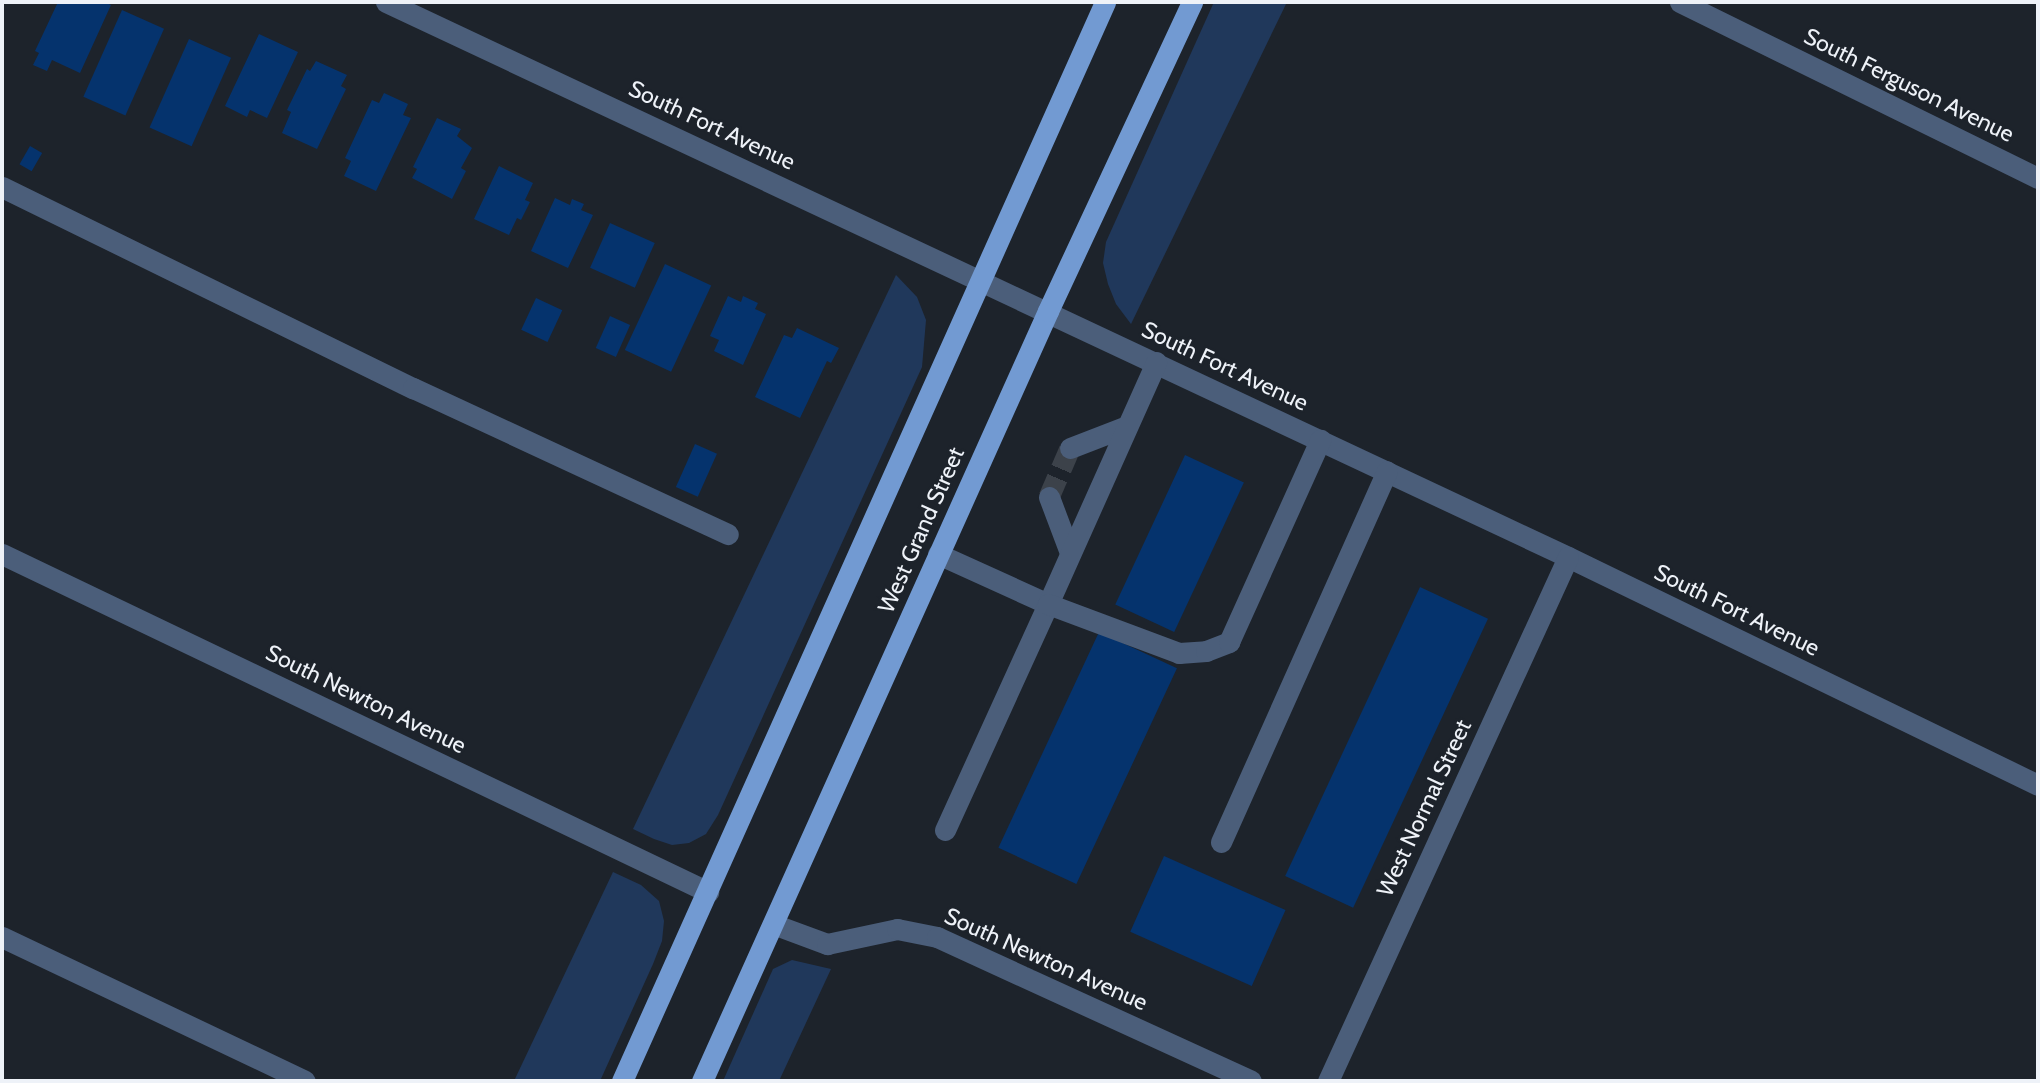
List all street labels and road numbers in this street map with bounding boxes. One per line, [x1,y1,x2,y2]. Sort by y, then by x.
street label: South Ferguson Avenue [1800,22,2018,148]
street label: South Fort Avenue [624,74,800,176]
street label: South Fort Avenue [1137,315,1313,417]
street label: West Grand Street [872,443,970,617]
street label: South Fort Avenue [1650,558,1824,662]
street label: South Newton Avenue [261,639,471,759]
street label: West Normal Street [1371,715,1477,901]
street label: South Newton Avenue [940,902,1152,1016]

